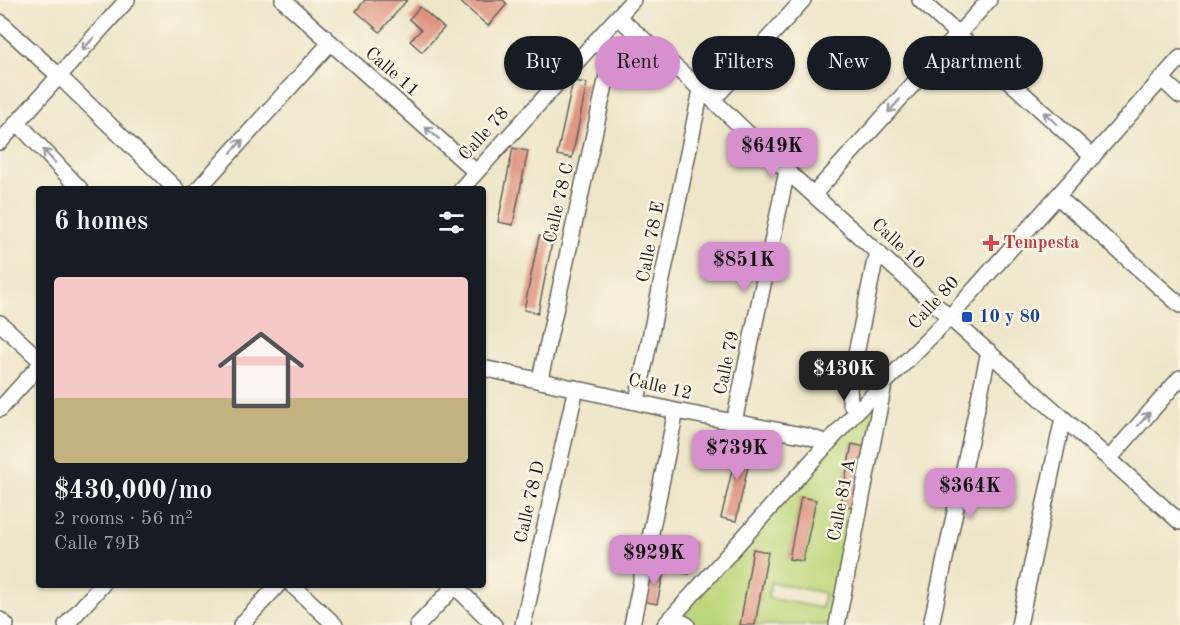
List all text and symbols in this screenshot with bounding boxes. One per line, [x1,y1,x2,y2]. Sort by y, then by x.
one-way arrow [81,36,95,51]
chip: Buy [504,36,583,90]
chip: Rent [595,36,680,90]
chip: Filters [692,36,795,90]
chip: New [807,36,891,90]
chip: Apartment [903,36,1043,90]
street label: Calle 11 [362,44,422,100]
one-way arrow [887,98,901,113]
street label: Calle 78 [456,104,512,164]
one-way arrow [1043,111,1058,125]
one-way arrow [425,126,440,140]
pin: $649K [730,128,814,179]
text: $649K [741,137,803,157]
one-way arrow [230,138,244,153]
one-way arrow [42,148,56,163]
street label: Calle 78 C [541,161,577,245]
street label: Calle 78 E [634,200,668,284]
icon: filters [435,206,468,239]
text: 6 homes [54,209,148,235]
street label: Calle 10 [868,215,928,273]
place label: Tempesta [1003,234,1079,252]
marker: Tempesta [984,236,998,250]
pin: $851K [702,242,786,293]
text: $851K [713,251,775,271]
street label: Calle 80 [905,273,963,333]
place label: 10 y 80 [979,308,1040,326]
marker: 10 y 80 [960,310,974,324]
icon: home [207,316,315,424]
street label: Calle 79 [711,329,743,397]
pin: $430K [802,351,886,402]
text: $430K [813,360,875,380]
street label: Calle 12 [626,371,694,403]
one-way arrow [1137,411,1151,427]
pin: $739K [695,430,779,481]
text: $739K [706,439,768,459]
street label: Calle 81 A [825,457,859,543]
street label: Calle 78 D [512,459,548,545]
pin: $364K [928,468,1012,519]
text: $364K [939,477,1001,497]
text: $430,000/mo [54,478,212,504]
text: 2 rooms · 56 m² [54,509,193,529]
text: Calle 79B [54,534,140,554]
pin: $929K [612,535,696,586]
text: $929K [623,544,685,564]

